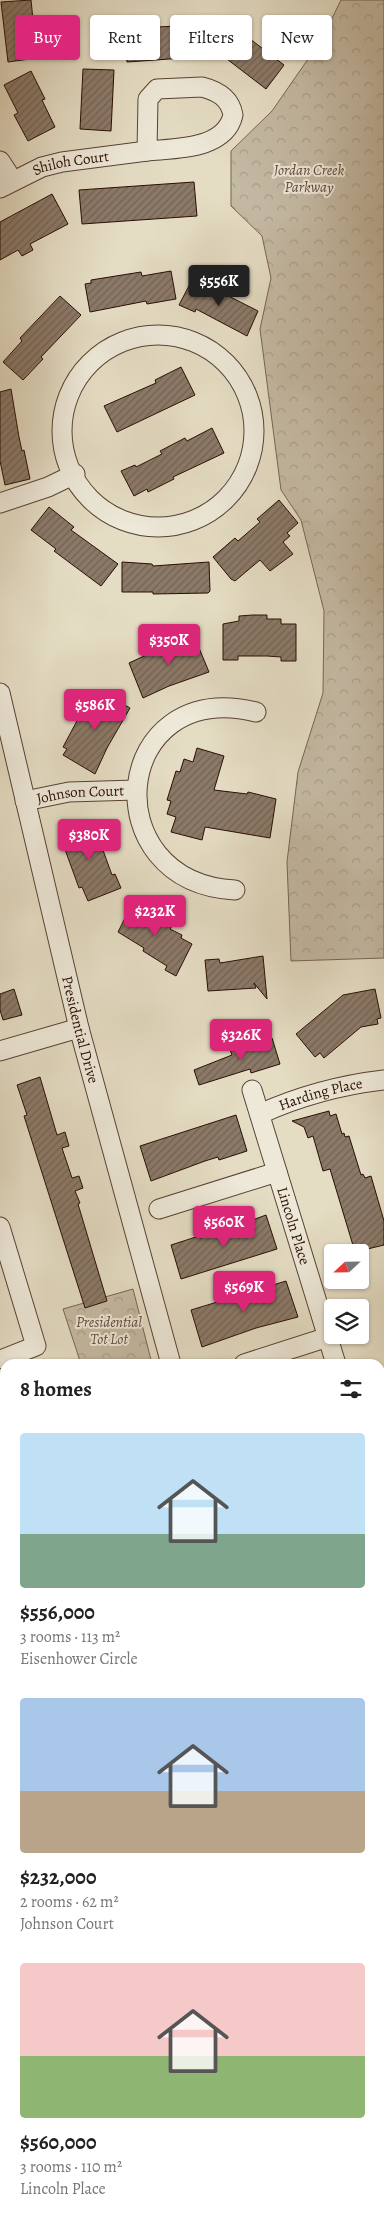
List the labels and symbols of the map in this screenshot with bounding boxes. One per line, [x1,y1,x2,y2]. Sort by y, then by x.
street label: Shiloh Court [29,146,110,180]
park label: Jordan Creek Parkway [273,160,344,197]
pin: $556K [184,264,254,307]
pin: $350K [134,624,204,666]
pin: $586K [60,688,130,731]
street label: Johnson Court [35,780,125,808]
pin: $380K [54,818,124,861]
pin: $232K [120,894,190,937]
street label: Presidential Drive [57,974,104,1086]
pin: $326K [206,1018,276,1061]
street label: Harding Place [276,1073,364,1115]
street label: Lincoln Place [272,1184,315,1267]
pin: $560K [189,1206,259,1248]
north arrow [324,1244,369,1289]
pin: $569K [209,1270,279,1313]
park label: Presidential Tot Lot [76,1312,142,1349]

